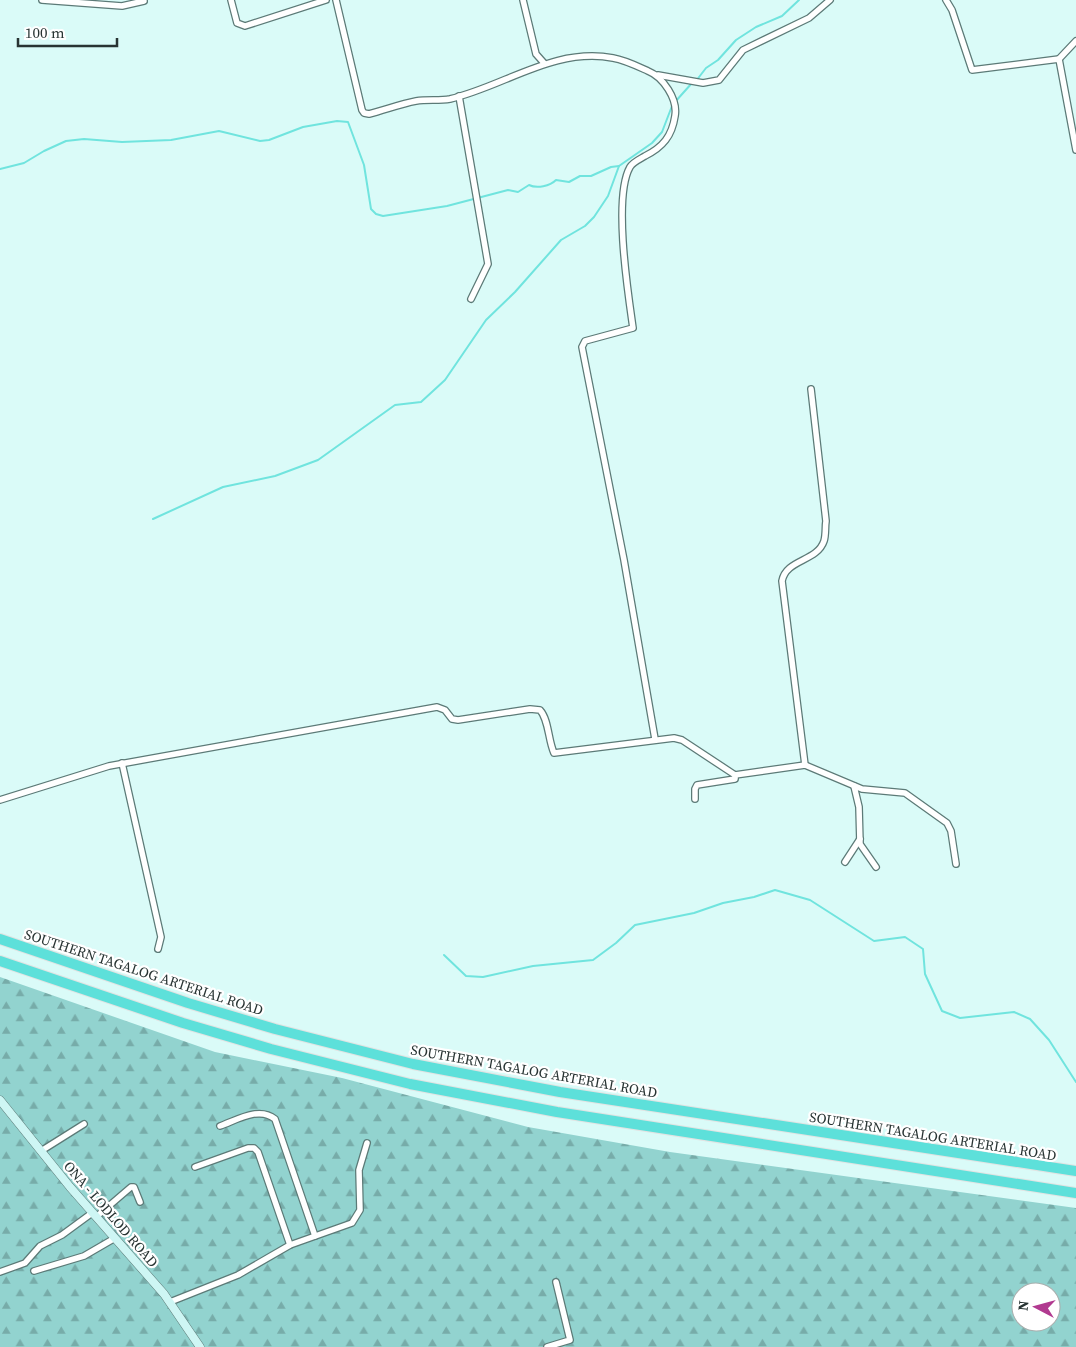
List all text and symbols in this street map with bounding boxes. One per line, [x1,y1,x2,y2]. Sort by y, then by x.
scale bar [18,15,116,47]
text: 100 m [25,22,65,43]
street label: SOUTHERN TAGALOG ARTERIAL ROAD [22,924,266,1020]
street label: SOUTHERN TAGALOG ARTERIAL ROAD [409,1039,659,1103]
street label: SOUTHERN TAGALOG ARTERIAL ROAD [808,1107,1058,1165]
street label: ONA - LODLOD ROAD [59,1157,163,1271]
north arrow [1011,1282,1061,1332]
text: N [1013,1300,1034,1312]

